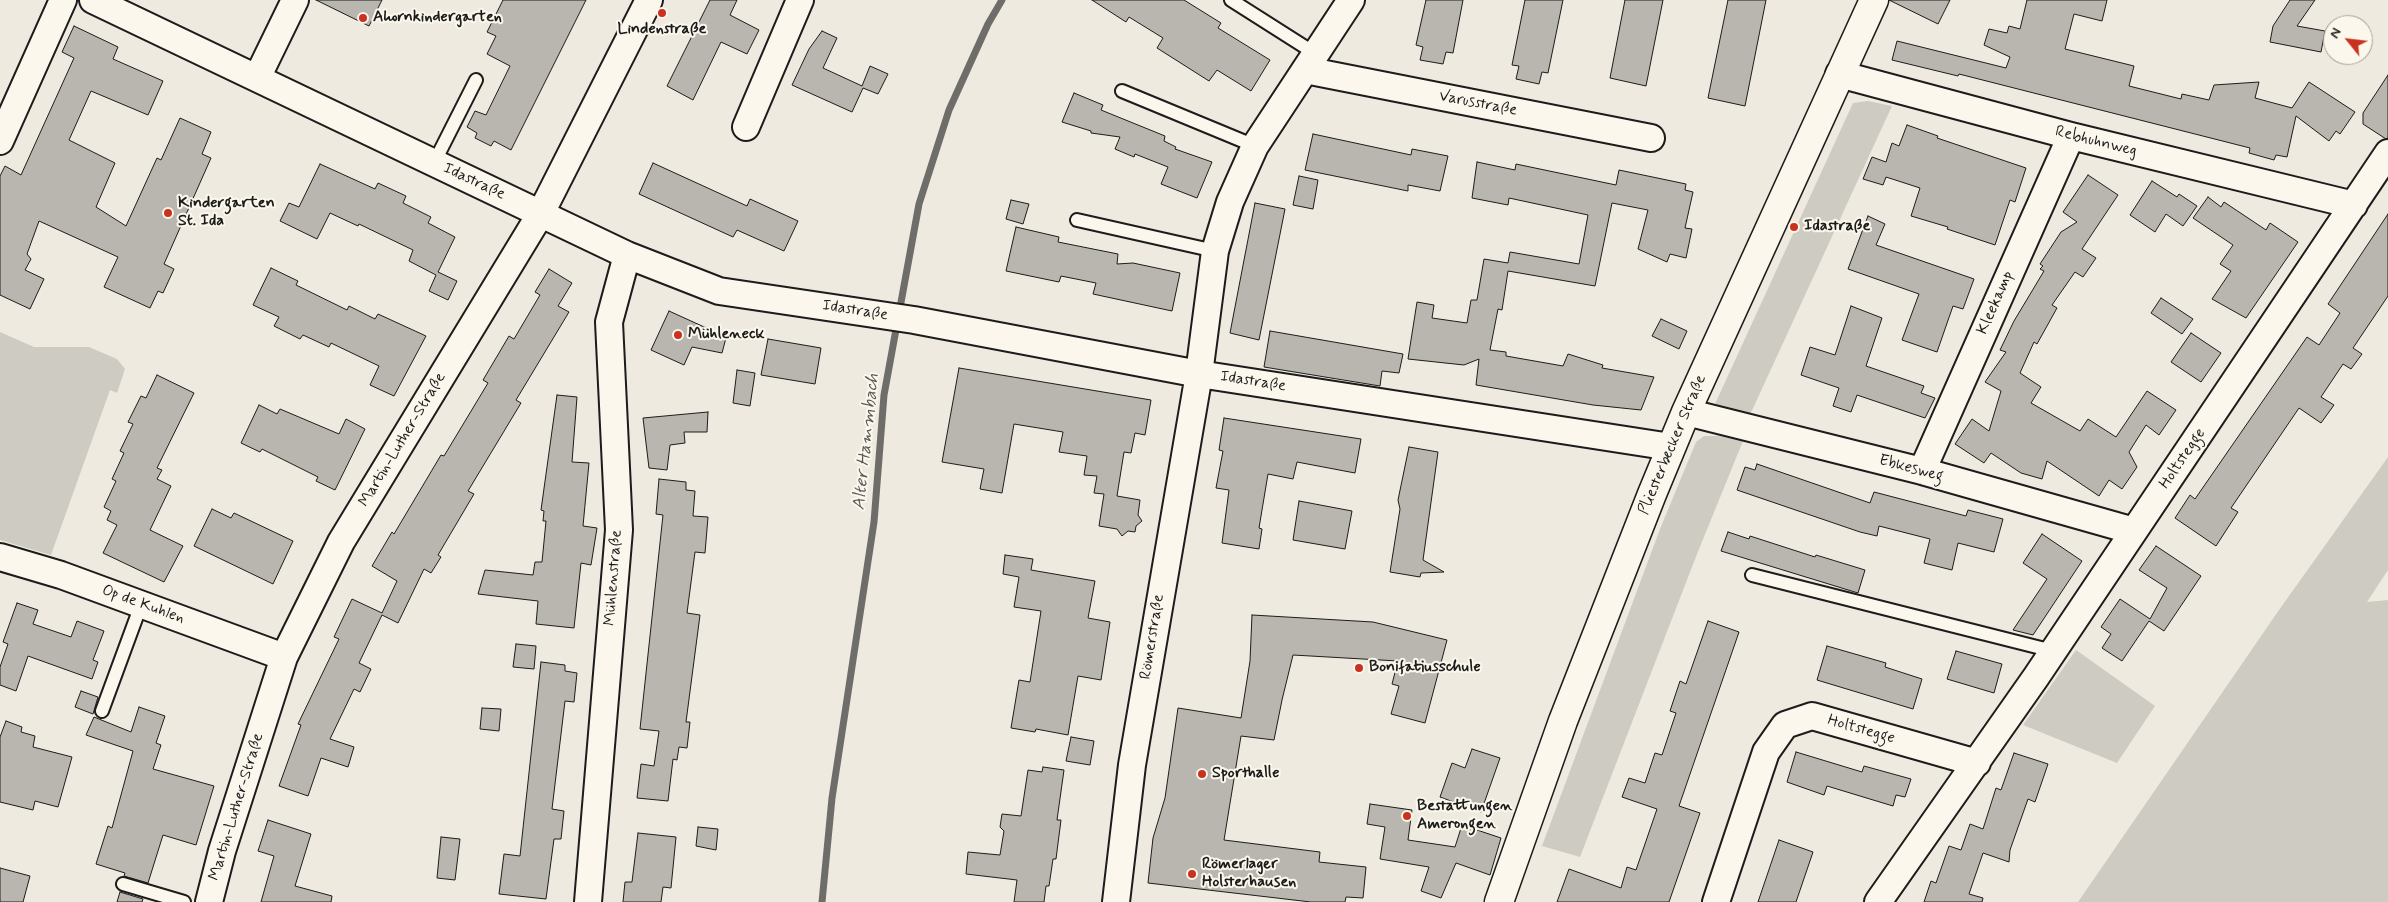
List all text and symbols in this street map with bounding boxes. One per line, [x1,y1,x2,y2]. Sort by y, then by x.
marker: Lindenstraße [656,7,668,19]
place label: Ahornkindergarten [373,8,502,28]
marker: Ahornkindergarten [357,12,369,24]
north arrow [2323,15,2373,65]
place label: Lindenstraße [618,20,706,40]
text: N [2326,25,2346,42]
street label: Varusstraße [1437,87,1519,121]
street label: Rebhuhnweg [2053,123,2139,161]
street label: Idastraße [440,159,508,205]
place label: Kindergarten St. Ida [178,194,275,232]
marker: Kindergarten St. Ida [162,207,174,219]
place label: Idastraße [1804,217,1870,237]
marker: Idastraße [1788,221,1800,233]
street label: Kleekamp [1973,268,2019,338]
street label: Idastraße [821,296,889,326]
place label: Mühleneck [688,325,765,345]
marker: Mühleneck [672,329,684,341]
street label: Idastraße [1219,367,1287,397]
street label: Martin-Luther-Straße [355,369,451,511]
street label: Pliesterbecker Straße [1635,372,1711,518]
water label: Alter Hammbach [849,373,885,511]
street label: Holtstegge [2156,425,2210,493]
street label: Ebkesweg [1877,451,1945,487]
street label: Mühlenstraße [601,529,627,627]
street label: Op de Kuhlen [99,581,187,629]
street label: Römerstraße [1137,593,1169,681]
place label: Bonifatiusschule [1369,658,1481,678]
marker: Bonifatiusschule [1353,662,1365,674]
street label: Holtstegge [1825,711,1897,749]
street label: Martin-Luther-Straße [205,731,269,883]
place label: Sporthalle [1212,764,1279,784]
marker: Sporthalle [1196,768,1208,780]
place label: Bestattungen Amerongen [1417,797,1513,835]
marker: Bestattungen Amerongen [1401,810,1413,822]
place label: Römerlager Holsterhausen [1202,855,1296,893]
marker: Römerlager Holsterhausen [1186,868,1198,880]

